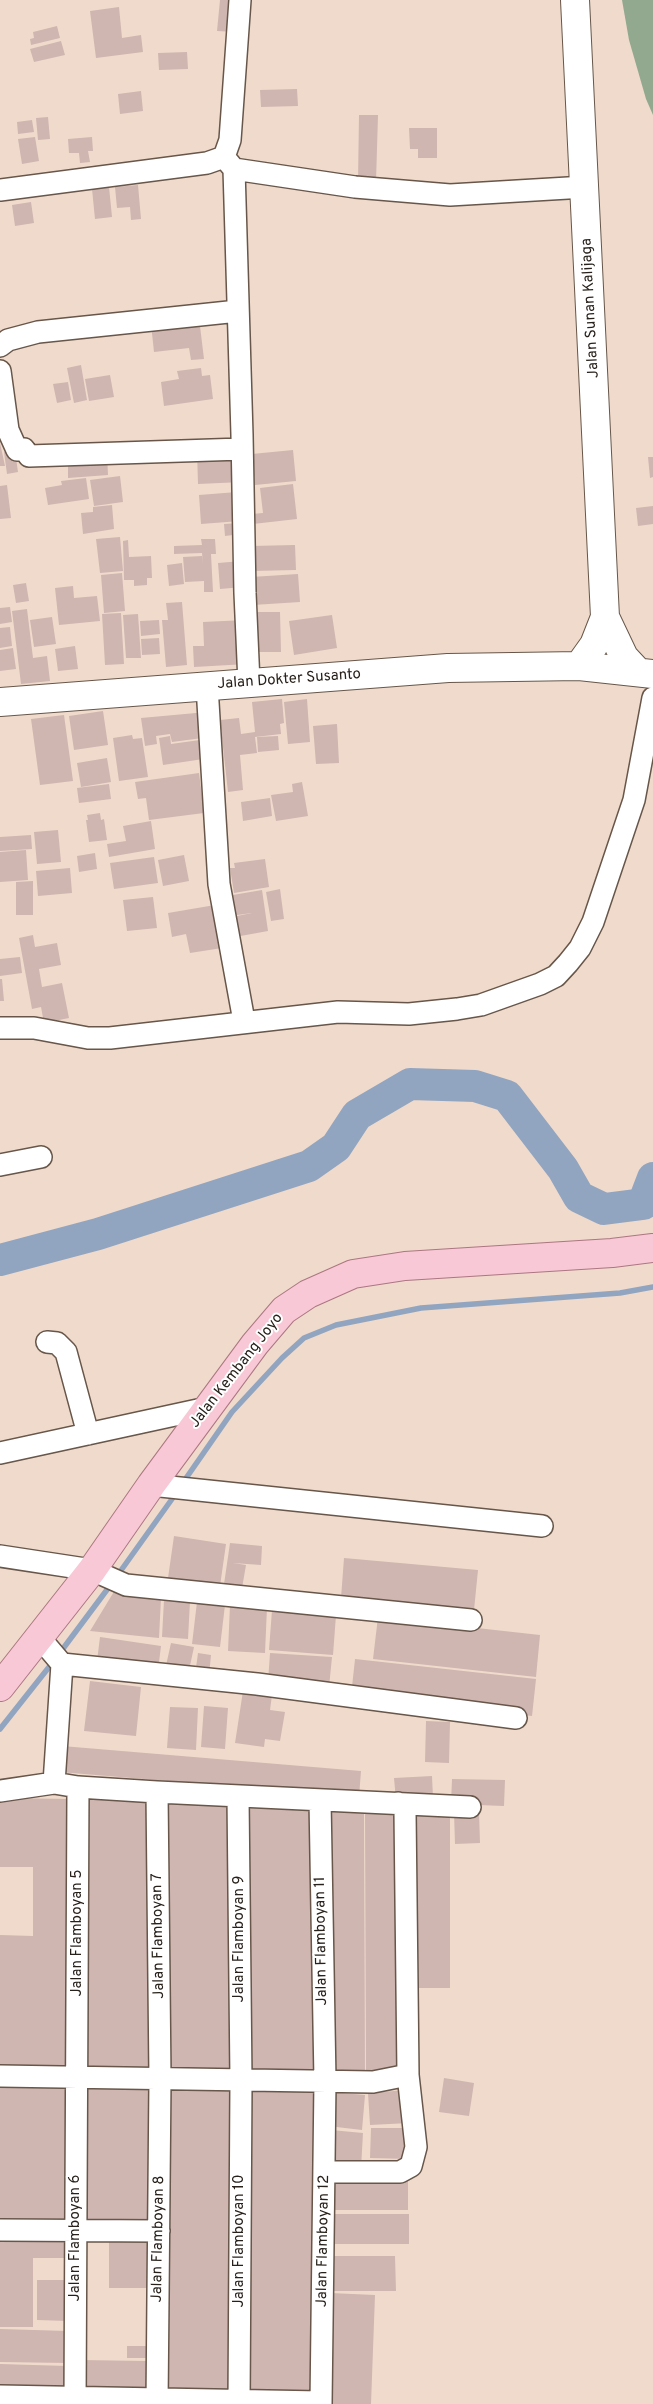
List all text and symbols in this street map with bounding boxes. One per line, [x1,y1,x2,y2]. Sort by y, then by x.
street label: Jalan Sunan Kalijaga [578,237,604,379]
street label: Jalan Dokter Susanto [217,666,361,694]
street label: Jalan Kembang Joyo [187,1310,287,1432]
street label: Jalan Flamboyan 5 [69,1869,87,1997]
street label: Jalan Flamboyan 7 [149,1873,169,1999]
street label: Jalan Flamboyan 9 [231,1876,249,2002]
street label: Jalan Flamboyan 11 [312,1876,332,2006]
street label: Jalan Flamboyan 10 [231,2174,249,2308]
street label: Jalan Flamboyan 6 [67,2175,85,2301]
street label: Jalan Flamboyan 8 [149,2175,169,2303]
street label: Jalan Flamboyan 12 [314,2175,334,2307]

